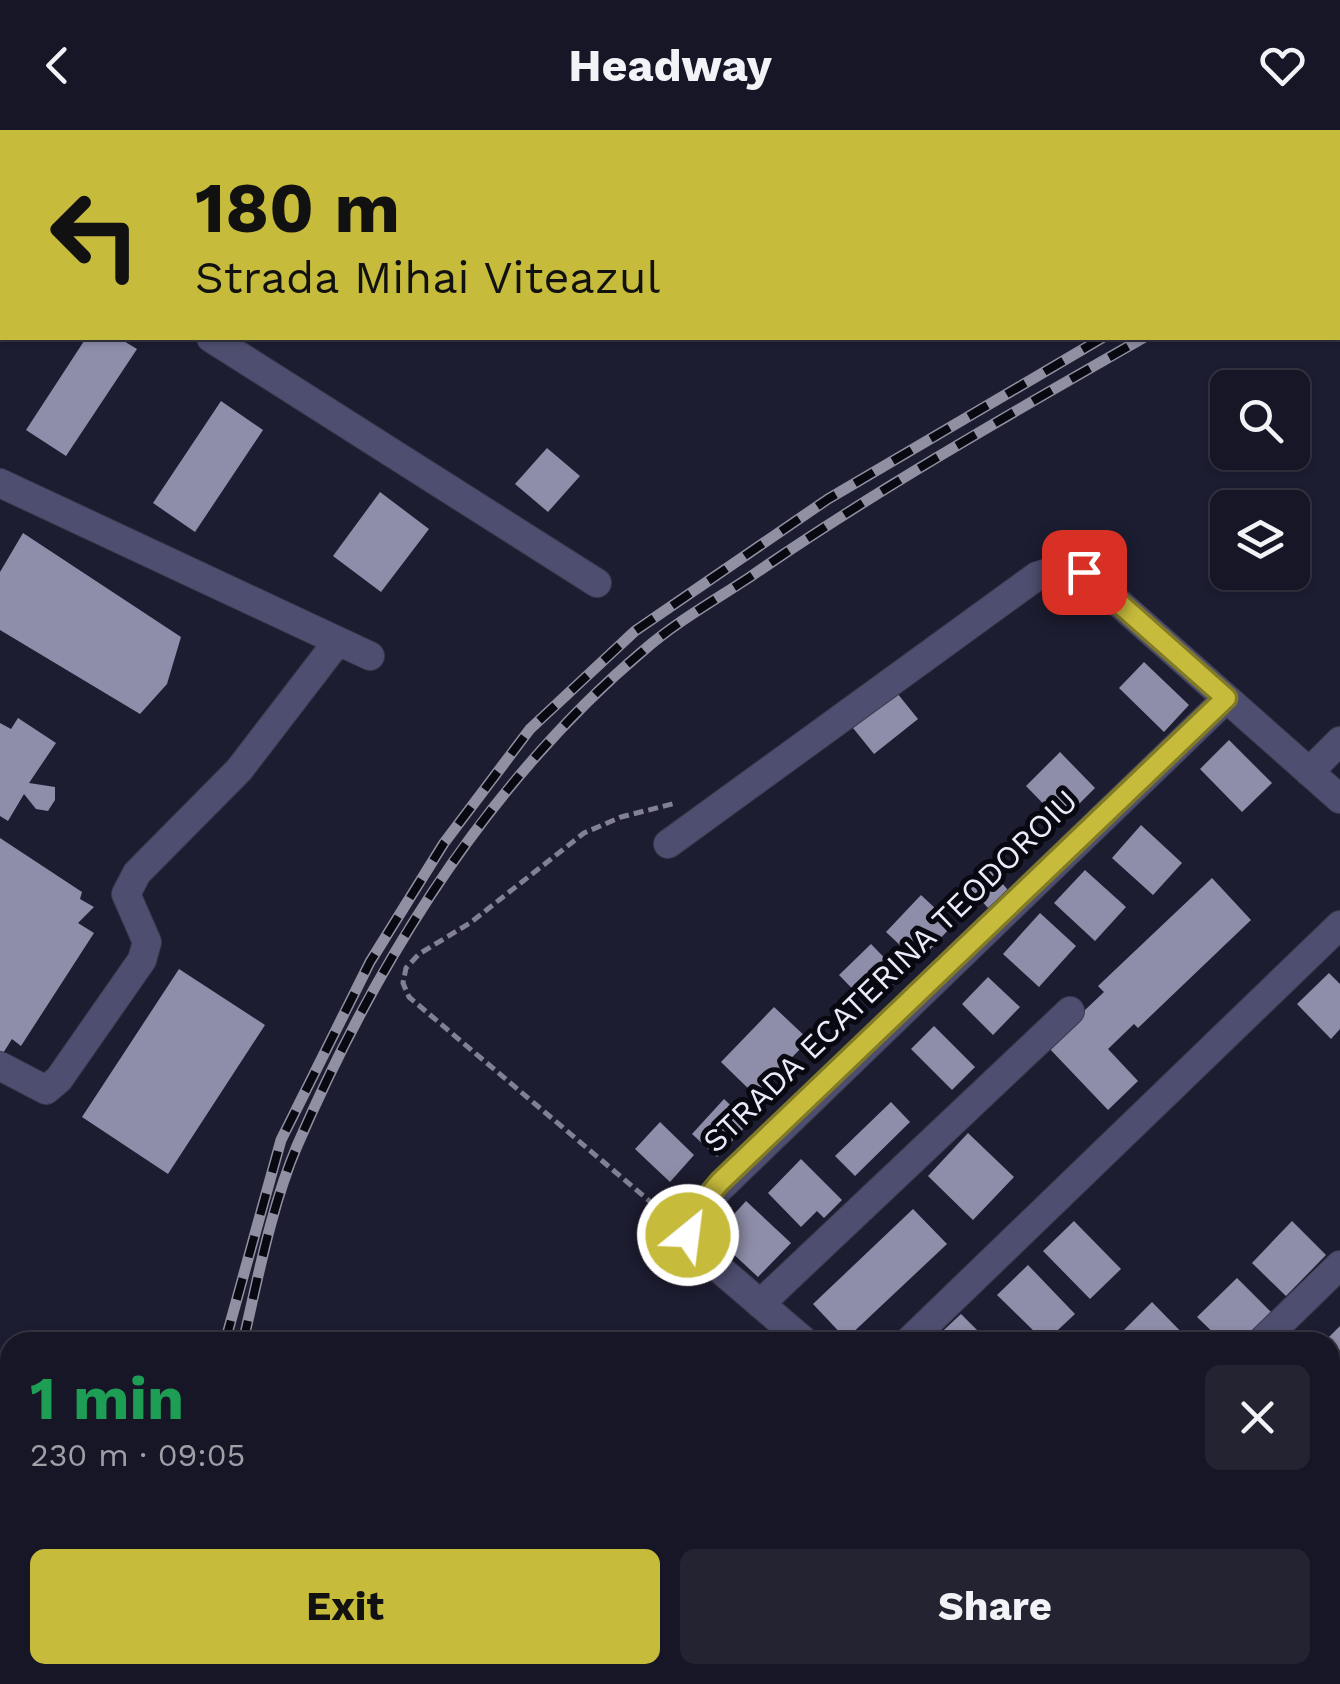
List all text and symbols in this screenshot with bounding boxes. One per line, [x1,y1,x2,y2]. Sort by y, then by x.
icon: back [30,38,85,93]
icon: heart [1255,38,1310,93]
text: Headway [568,39,772,92]
text: 180 m [195,167,400,249]
icon: left [30,170,160,300]
text: Strada Mihai Viteazul [195,251,660,304]
map controls [1210,370,1310,590]
button: search [1210,370,1310,470]
button: layers [1210,490,1310,590]
pin [1042,530,1127,615]
icon: arrive [1057,545,1112,600]
street label: STRADA ECATERINA TEODOROIU [695,782,1085,1160]
position arrow [636,1183,740,1287]
text: 1 min [30,1363,184,1434]
button: close [1205,1365,1310,1470]
text: 230 m · 09:05 [30,1436,245,1474]
button: Exit [30,1549,660,1664]
button: Share [680,1549,1310,1664]

